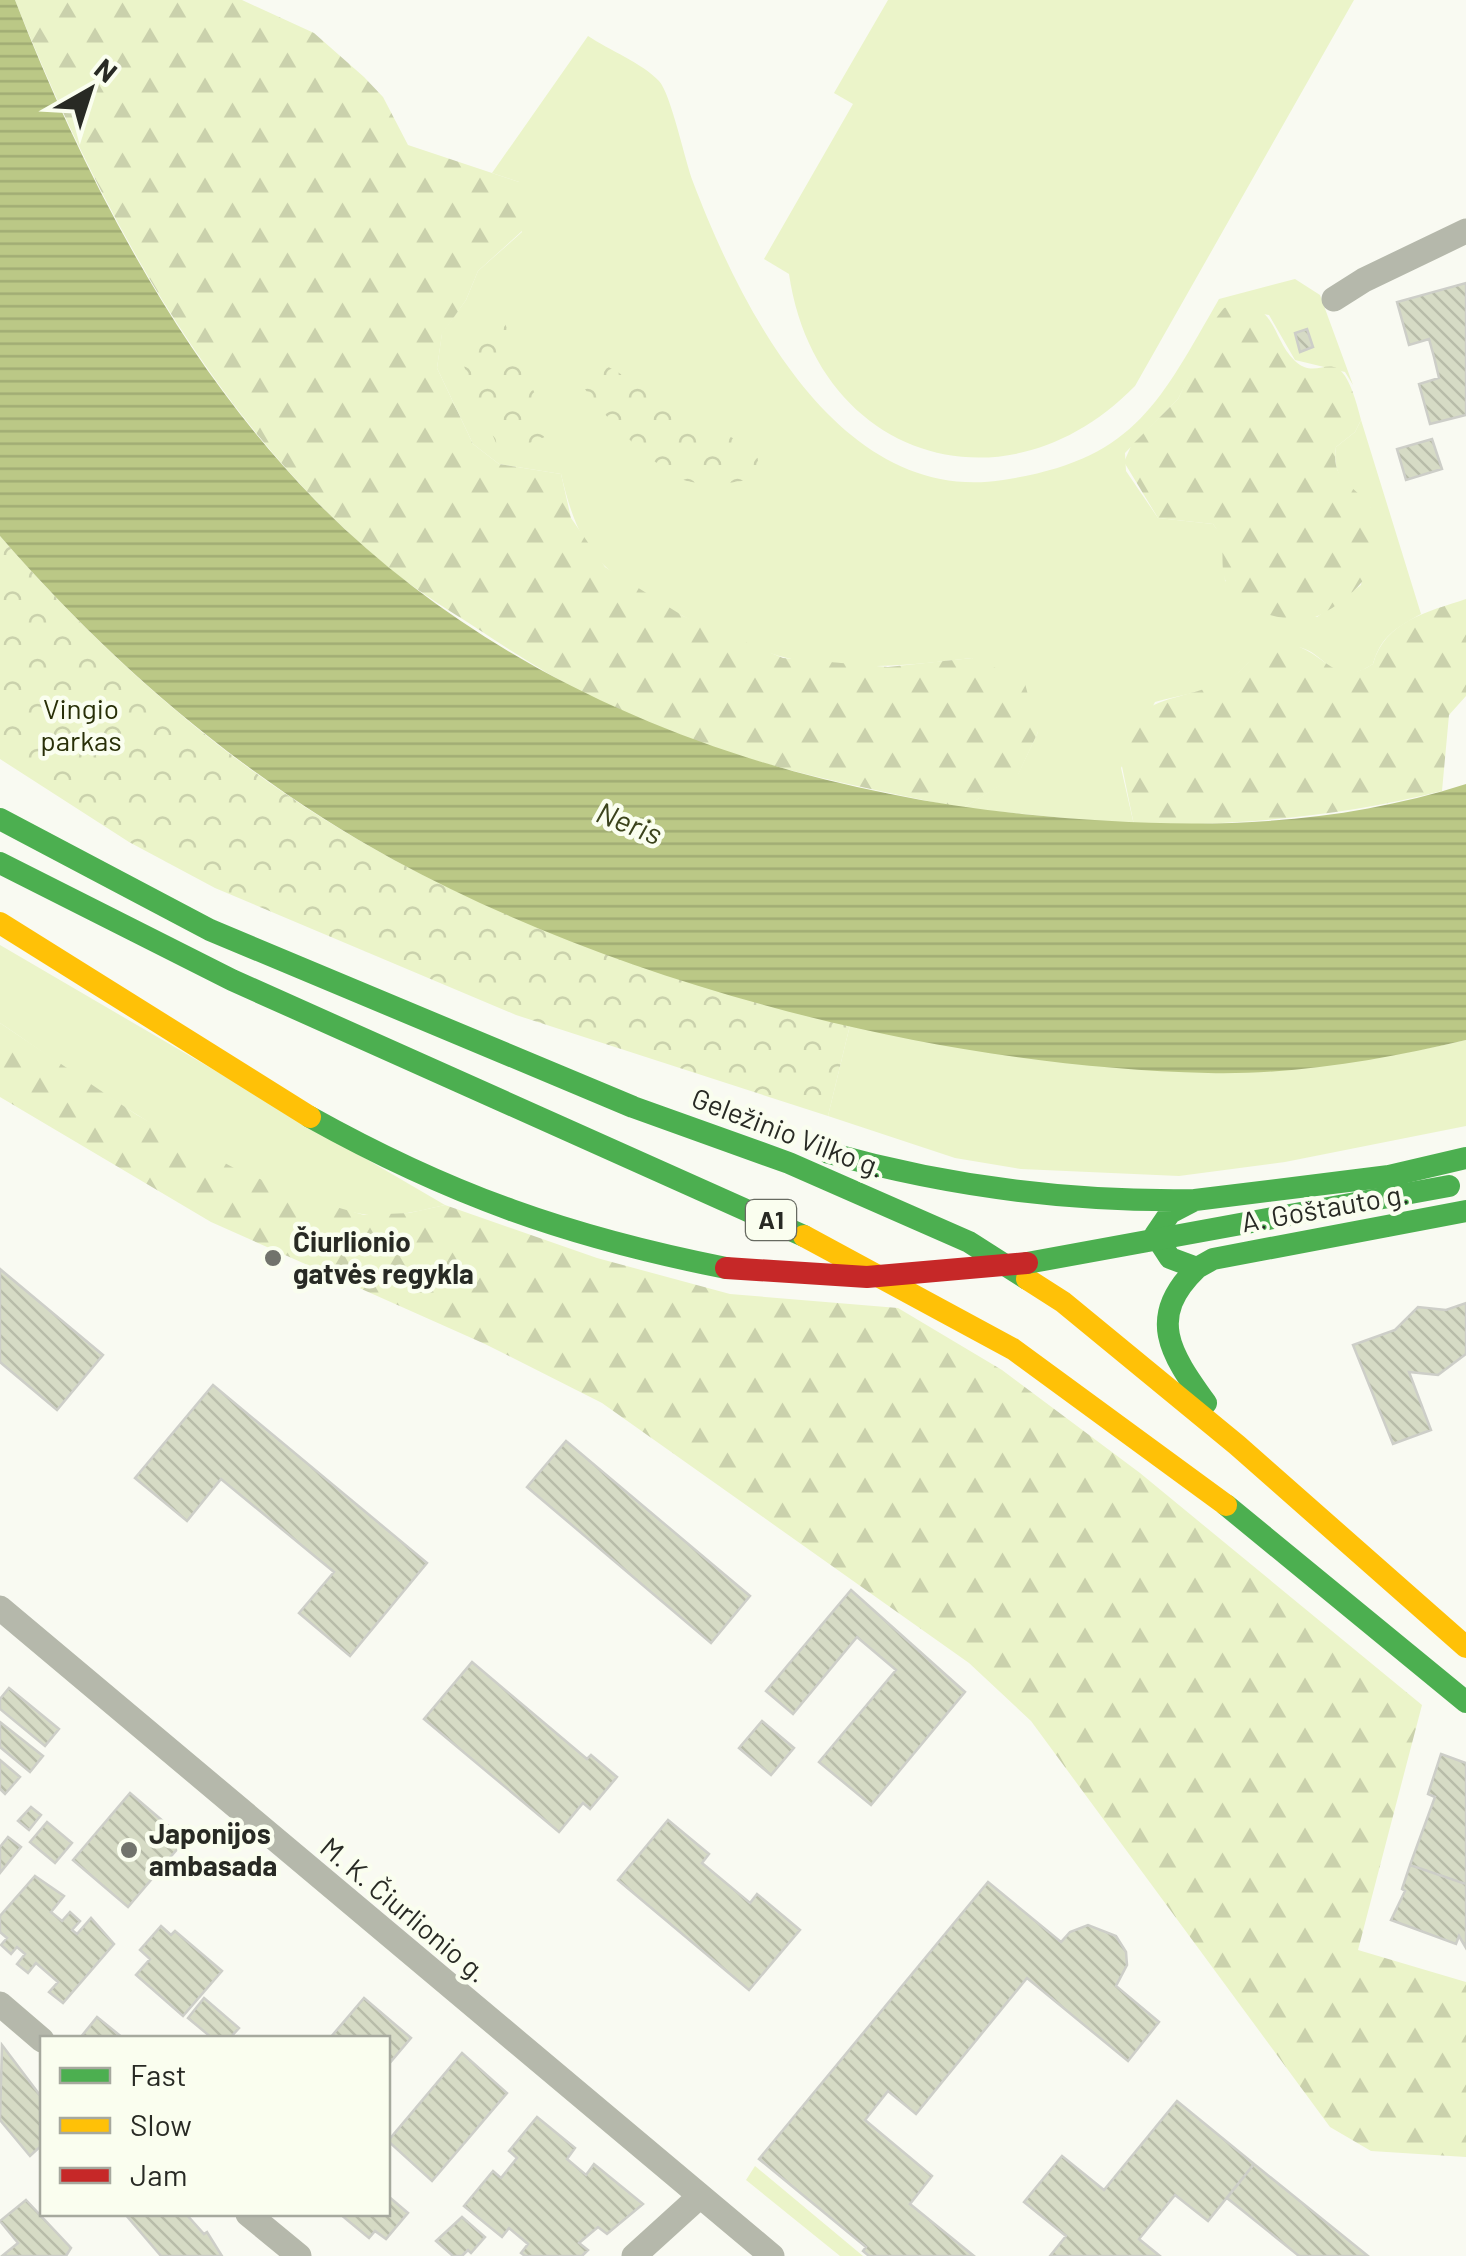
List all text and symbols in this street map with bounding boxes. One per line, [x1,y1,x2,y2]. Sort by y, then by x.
north arrow [40,40,140,140]
text: N [88,51,124,89]
park label: Vingio parkas [40,691,122,757]
water label: Neris [592,793,668,851]
street label: Geležinio Vilko g. [687,1080,889,1184]
street label: A. Goštauto g. [1239,1176,1411,1238]
road number: A1 [746,1200,796,1240]
place label: Čiurlionio gatvės regykla [293,1224,474,1290]
marker: Čiurlionio gatvės regykla [262,1247,284,1269]
place label: Japonijos ambasada [149,1816,277,1882]
street label: M. K. Čiurlionio g. [314,1829,495,1989]
marker: Japonijos ambasada [118,1839,140,1861]
legend [40,2036,390,2216]
text: Fast [130,2056,187,2092]
text: Slow [130,2106,192,2142]
text: Jam [130,2156,187,2192]

